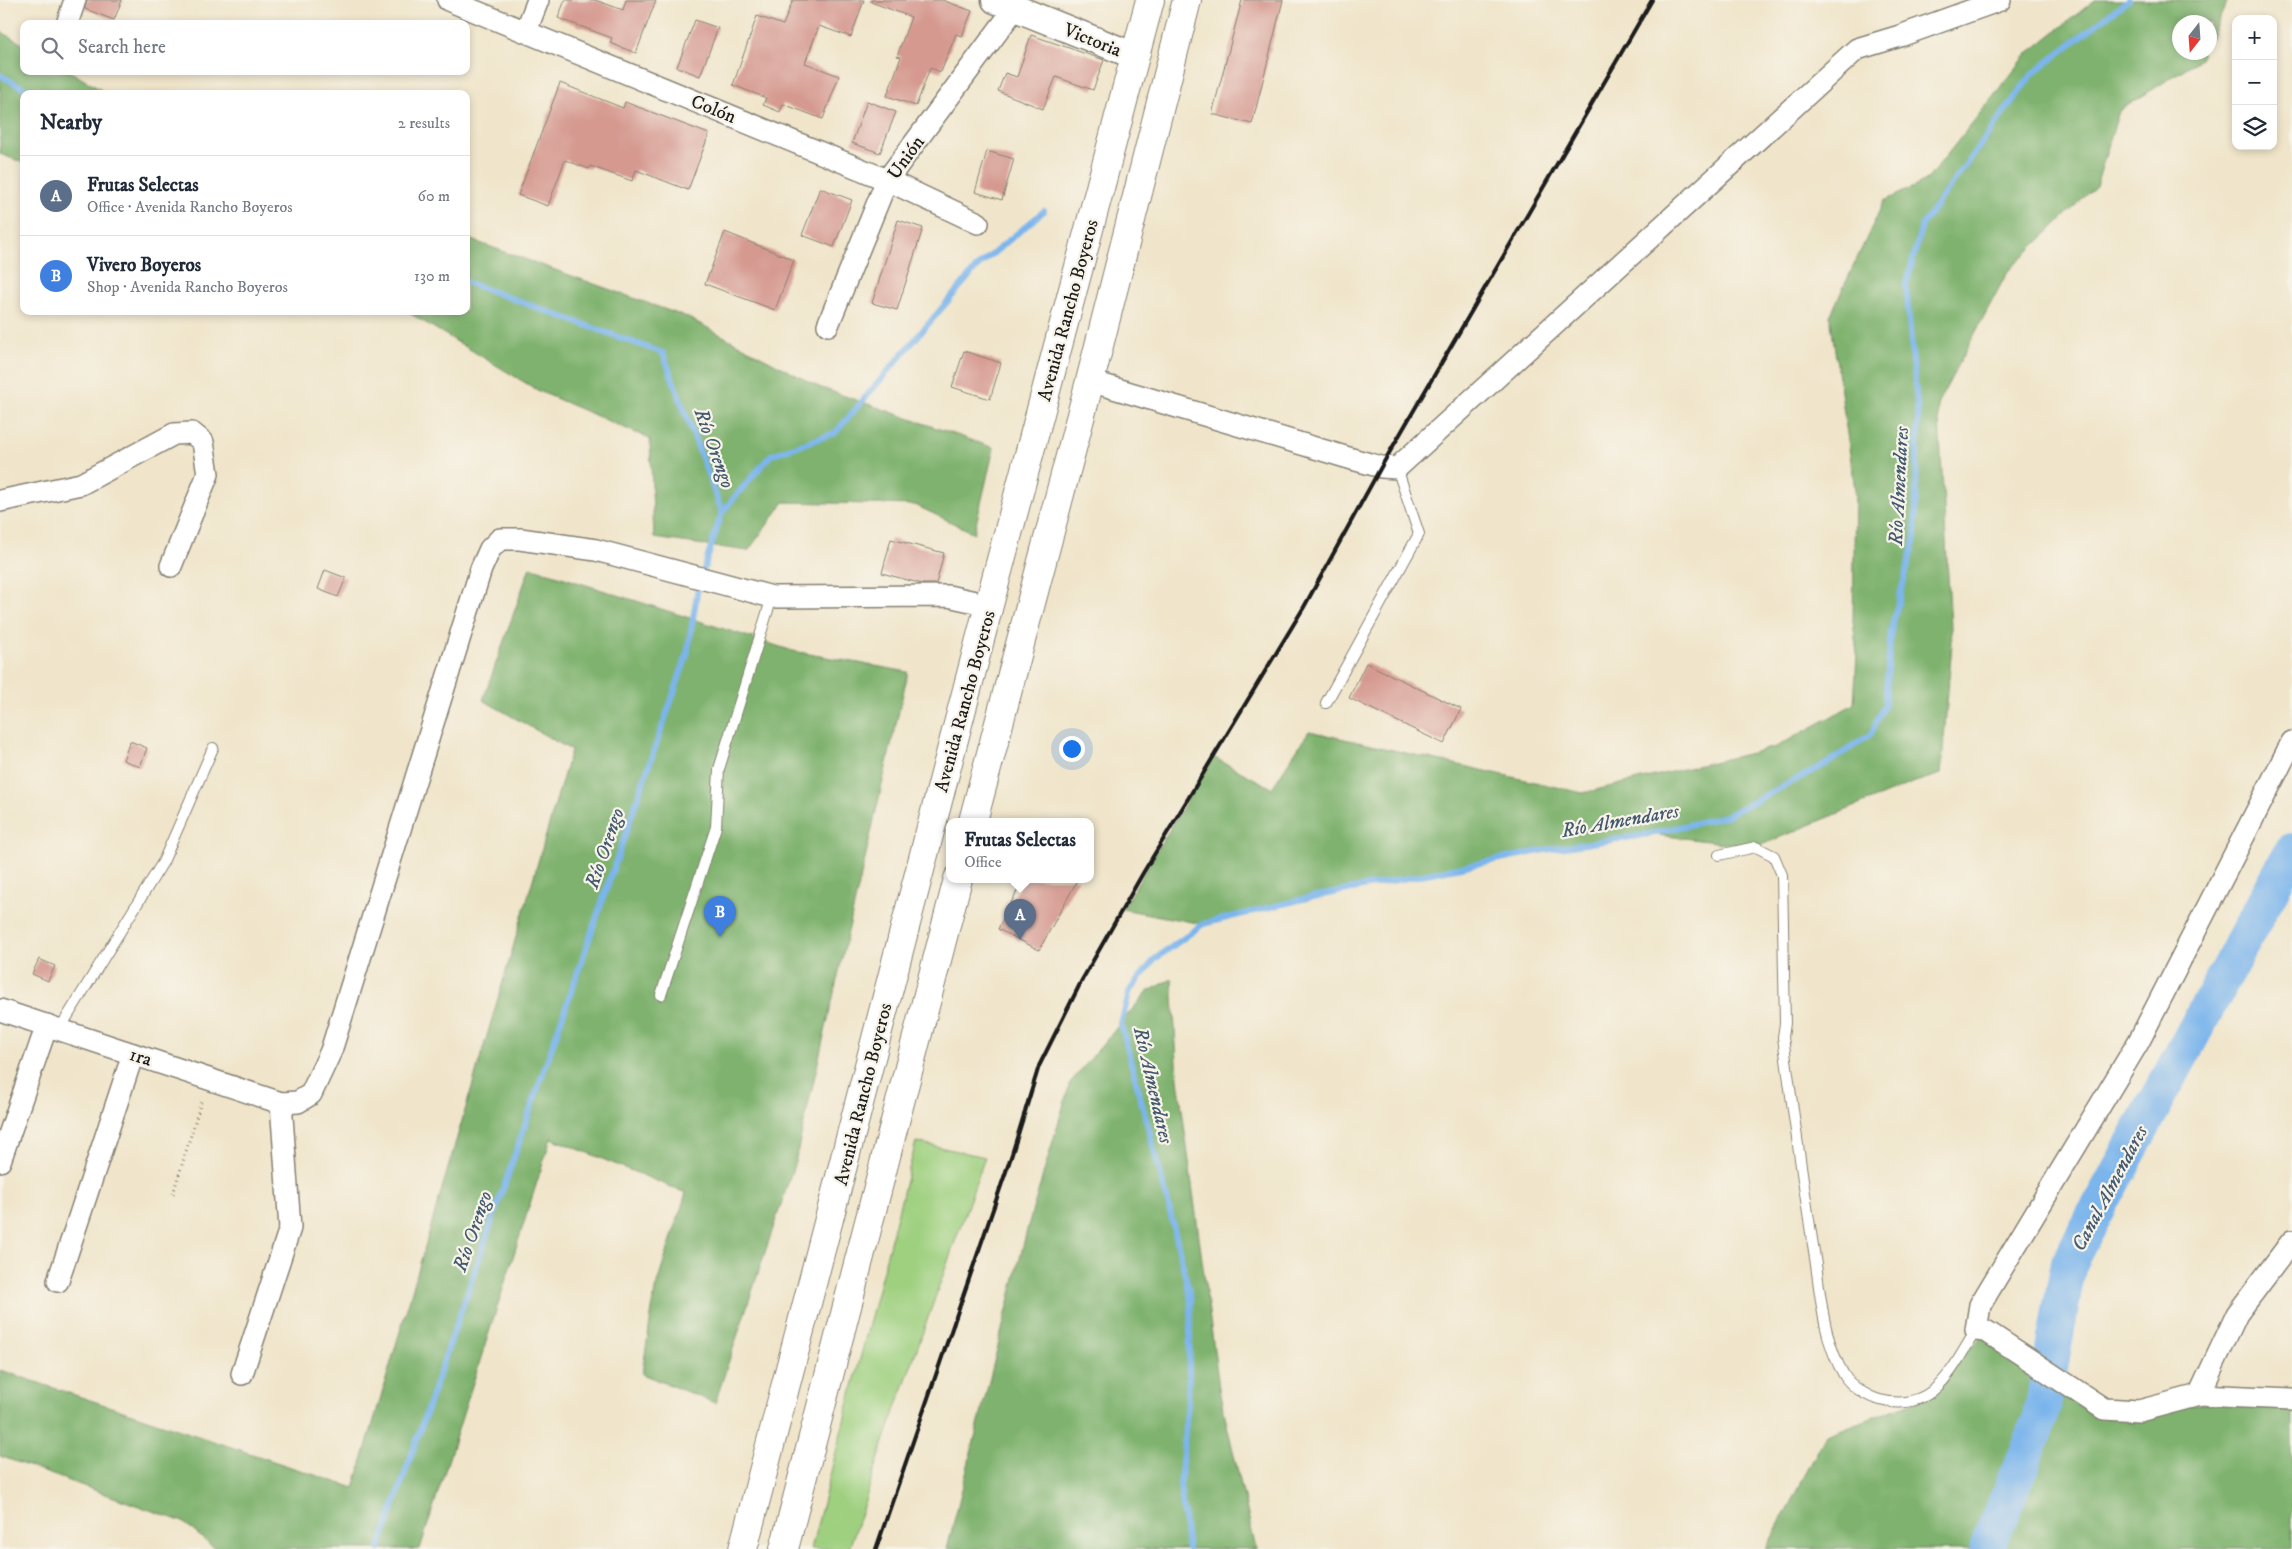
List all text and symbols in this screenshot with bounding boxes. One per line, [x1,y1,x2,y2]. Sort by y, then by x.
north arrow [2172,15,2217,60]
map controls [2232,15,2277,150]
button: + [2232,15,2277,60]
street label: Victoria [1059,18,1125,62]
search box [20,20,470,75]
icon: search [38,34,66,62]
text: Search here [78,36,166,59]
button: − [2232,60,2277,105]
street label: Colón [688,90,739,129]
button: layers [2232,105,2277,150]
text: Nearby [40,110,102,136]
text: 2 results [398,113,450,133]
street label: Unión [883,132,930,184]
text: Frutas Selectas [87,174,199,197]
text: A [51,186,61,206]
text: 60 m [418,186,450,206]
text: Office · Avenida Rancho Boyeros [87,197,293,217]
street label: Avenida Rancho Boyeros [1033,217,1104,404]
text: Vivero Boyeros [87,254,201,277]
text: B [51,266,61,286]
text: 130 m [414,266,450,286]
text: Shop · Avenida Rancho Boyeros [87,277,288,297]
water label: Río Orengo [687,404,740,492]
water label: Río Almendares [1884,425,1915,547]
street label: Avenida Rancho Boyeros [930,608,1001,795]
your location [1059,736,1085,762]
water label: Río Almendares [1559,799,1682,844]
water label: Río Orengo [580,805,631,893]
popup [946,818,1094,883]
text: Frutas Selectas [964,829,1076,852]
text: Office [964,852,1002,872]
pin: B [704,896,736,937]
pin: A [1004,899,1036,940]
street label: Avenida Rancho Boyeros [830,1001,897,1188]
water label: Río Almendares [1127,1024,1178,1147]
street label: 1ra [126,1043,155,1072]
water label: Canal Almendares [2067,1121,2154,1256]
water label: Río Orengo [448,1188,499,1276]

